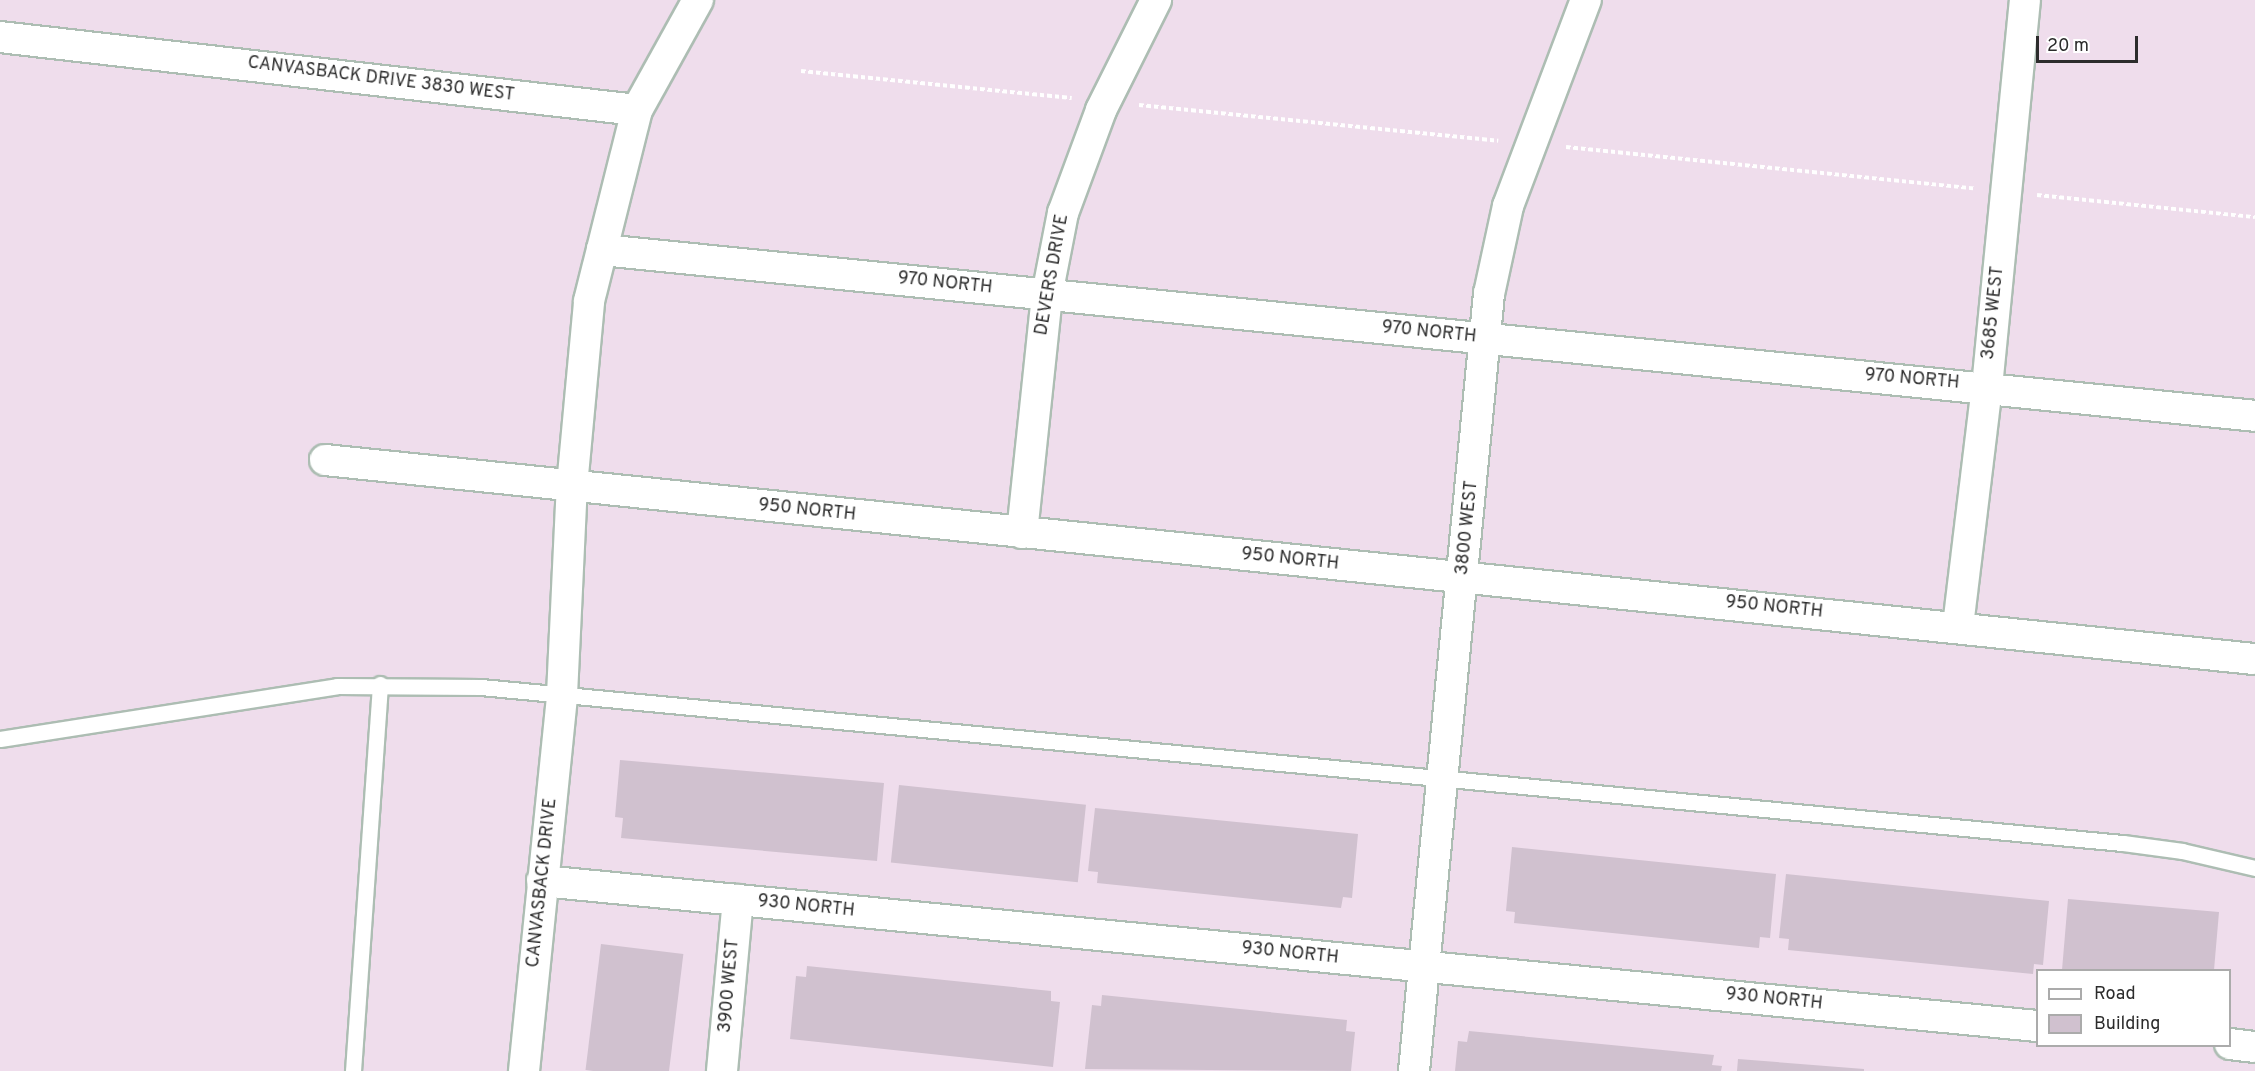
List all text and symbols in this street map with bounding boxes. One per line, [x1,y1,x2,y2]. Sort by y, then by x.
scale bar [2039,24,2141,62]
text: 20 m [2047,35,2089,58]
street label: CANVASBACK DRIVE 3830 WEST [246,53,516,107]
street label: DEVERS DRIVE [1032,213,1074,337]
street label: 3685 WEST [1978,265,2010,361]
street label: 970 NORTH [897,268,993,300]
street label: 970 NORTH [1381,317,1477,349]
street label: 970 NORTH [1864,365,1960,395]
street label: 3800 WEST [1452,479,1484,577]
street label: 950 NORTH [757,495,857,527]
street label: 950 NORTH [1240,544,1340,576]
street label: 950 NORTH [1724,592,1824,624]
street label: CANVASBACK DRIVE [523,797,563,969]
street label: 930 NORTH [756,891,856,923]
street label: 3900 WEST [715,938,745,1034]
street label: 930 NORTH [1240,938,1340,970]
legend [2036,969,2231,1047]
text: Road [2094,983,2136,1006]
street label: 930 NORTH [1724,984,1824,1016]
text: Building [2094,1013,2160,1036]

